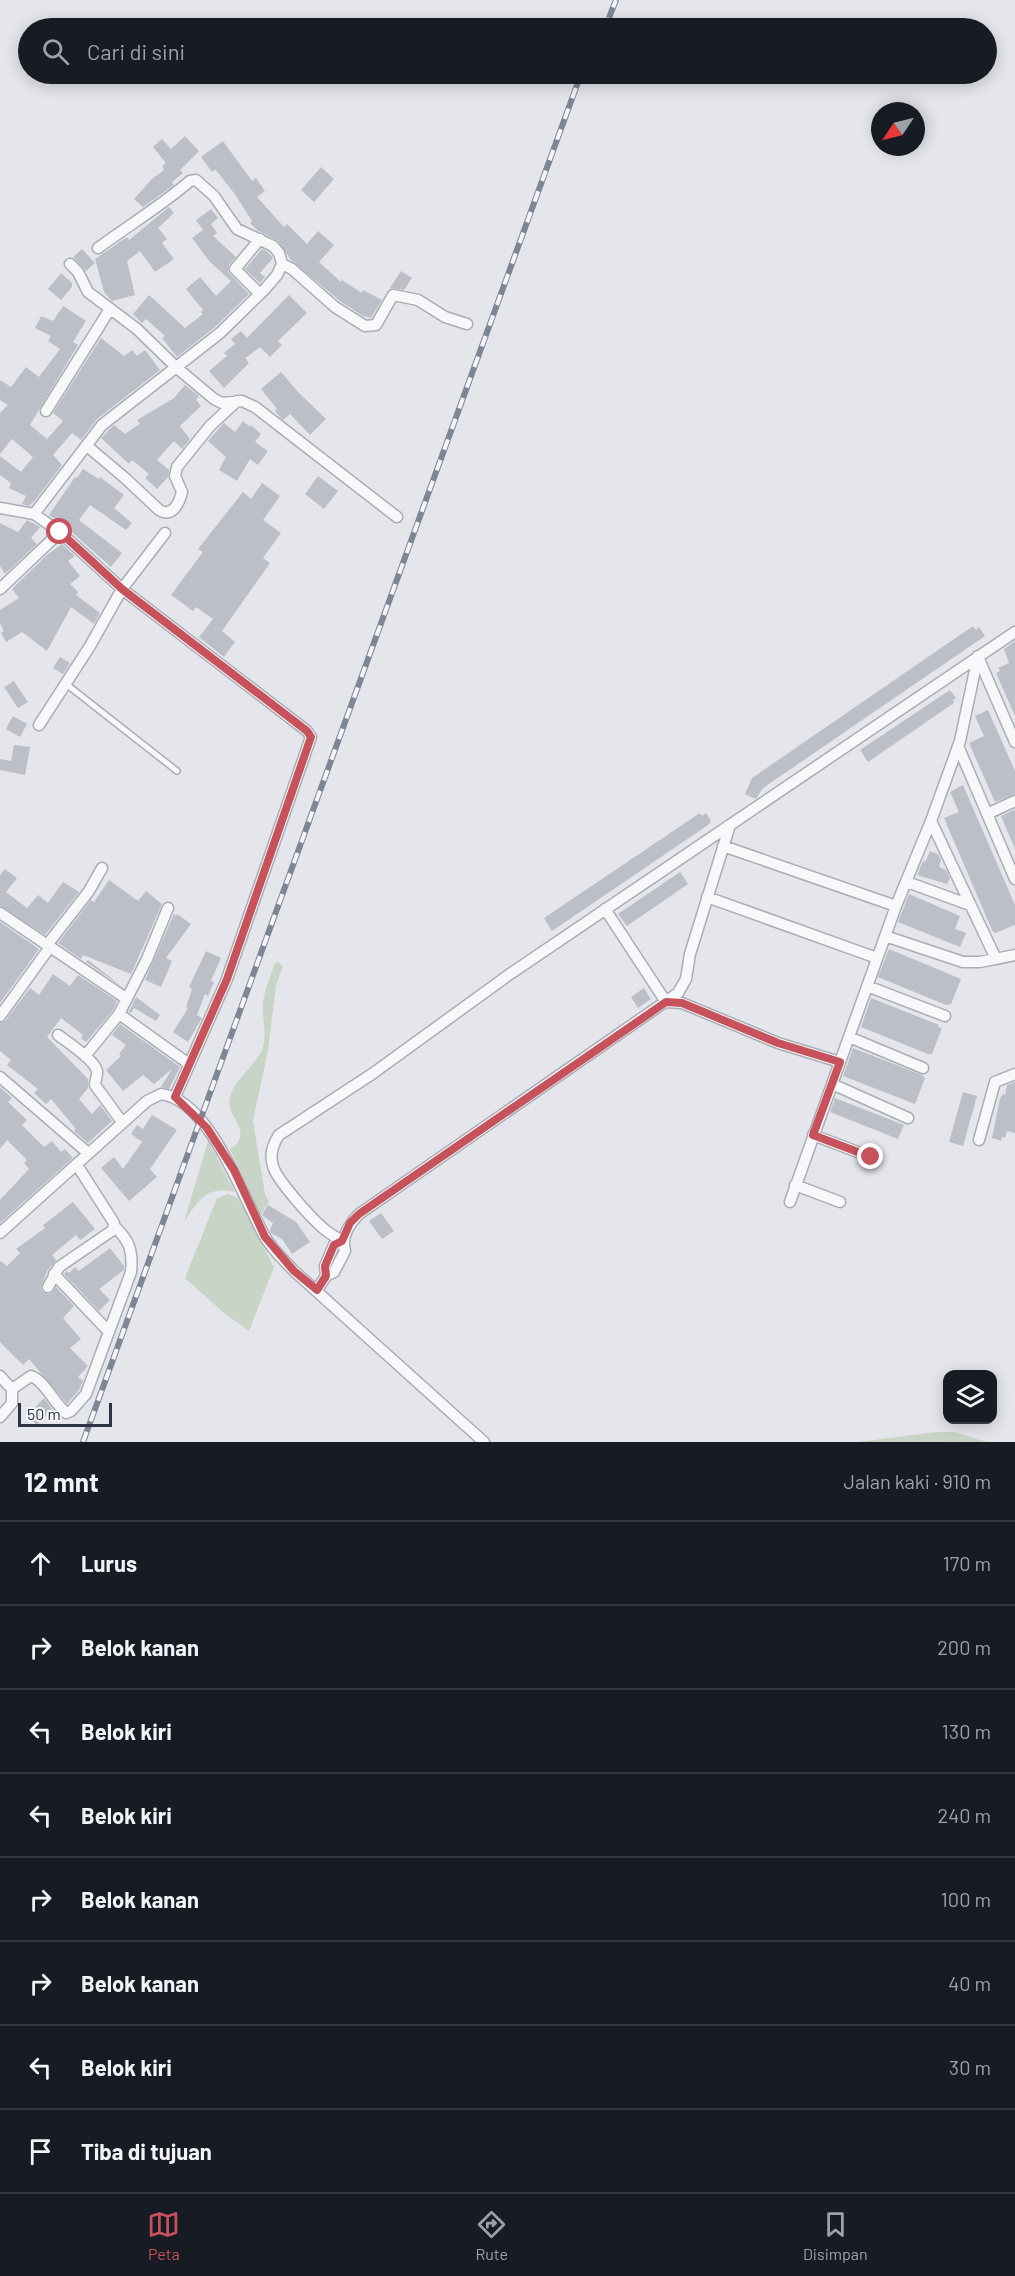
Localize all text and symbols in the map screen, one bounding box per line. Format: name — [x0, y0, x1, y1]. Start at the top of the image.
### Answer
search box — [18, 18, 997, 84]
icon: search — [39, 35, 72, 68]
text: Cari di sini — [87, 38, 185, 64]
north arrow — [871, 102, 925, 156]
route start — [46, 518, 72, 544]
route end — [857, 1143, 883, 1169]
map controls — [943, 1370, 997, 1424]
button: layers — [943, 1370, 997, 1424]
scale bar — [18, 1400, 112, 1428]
text: 50 m — [27, 1404, 61, 1423]
text: 12 mnt — [24, 1466, 99, 1497]
text: Jalan kaki · 910 m — [843, 1469, 991, 1493]
icon: ahead — [24, 1547, 57, 1580]
text: Lurus — [81, 1550, 137, 1576]
text: 170 m — [943, 1551, 991, 1575]
icon: right — [24, 1631, 57, 1664]
text: Belok kanan — [81, 1634, 199, 1660]
text: 200 m — [937, 1635, 991, 1659]
icon: left — [24, 1715, 57, 1748]
text: Belok kiri — [81, 1718, 172, 1744]
text: 130 m — [942, 1719, 991, 1743]
icon: left — [24, 1799, 57, 1832]
text: Belok kiri — [81, 1802, 172, 1828]
text: 240 m — [937, 1803, 991, 1827]
icon: right — [24, 1883, 57, 1916]
text: Belok kanan — [81, 1886, 199, 1912]
text: 100 m — [941, 1887, 991, 1911]
icon: right — [24, 1967, 57, 2000]
text: Belok kanan — [81, 1970, 199, 1996]
text: 40 m — [948, 1971, 991, 1995]
icon: left — [24, 2051, 57, 2084]
text: Belok kiri — [81, 2054, 172, 2080]
text: 30 m — [949, 2055, 991, 2079]
icon: arrive — [24, 2135, 57, 2168]
text: Tiba di tujuan — [81, 2138, 212, 2164]
tab: Peta — [147, 2208, 180, 2263]
tab: Rute — [475, 2208, 508, 2263]
tab: Disimpan — [803, 2208, 868, 2263]

